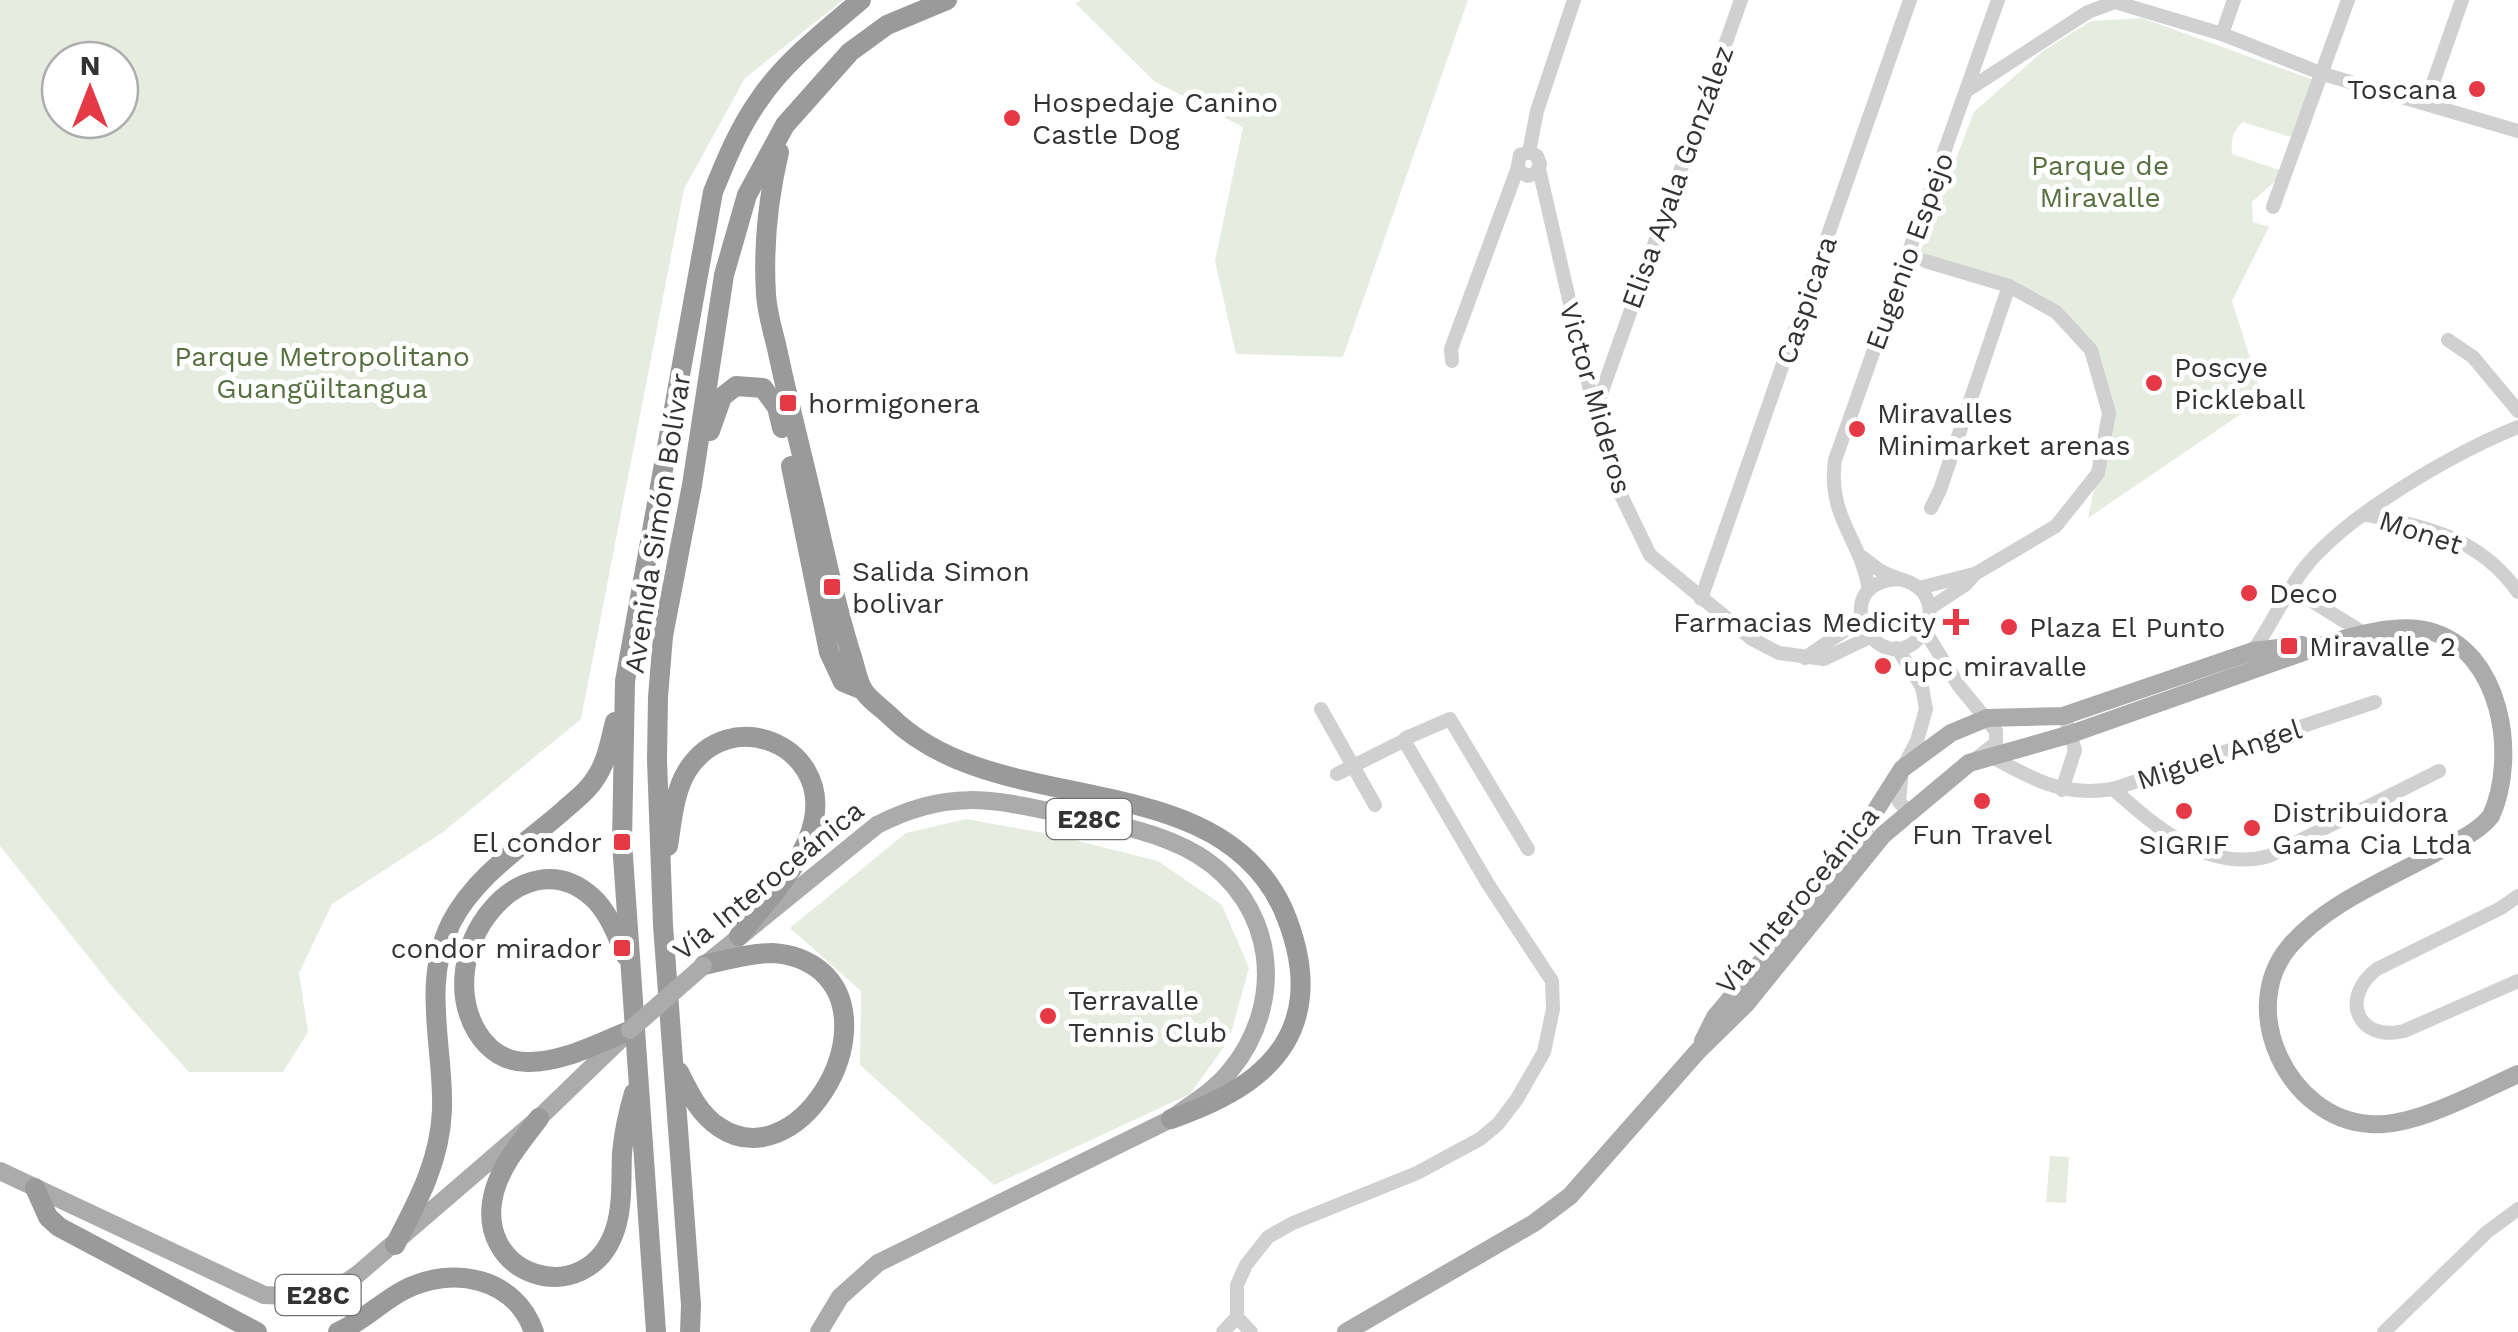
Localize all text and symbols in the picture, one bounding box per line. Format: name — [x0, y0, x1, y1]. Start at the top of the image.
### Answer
north arrow — [40, 40, 140, 140]
street label: Elisa Ayala González — [1615, 41, 1740, 313]
text: N — [80, 49, 100, 82]
place label: Toscana — [2347, 73, 2457, 106]
marker: Toscana — [2466, 78, 2488, 100]
place label: Hospedaje Canino Castle Dog — [1032, 86, 1278, 151]
marker: Hospedaje Canino Castle Dog — [1001, 107, 1023, 129]
street label: Eugenio Espejo — [1858, 148, 1960, 354]
park label: Parque de Miravalle — [2031, 149, 2169, 214]
street label: Caspicara — [1769, 232, 1844, 369]
street label: Victor Mideros — [1552, 299, 1639, 498]
park label: Parque Metropolitano Guangüiltangua — [174, 340, 470, 405]
place label: Poscye Pickleball — [2174, 351, 2306, 416]
street label: Avenida Simón Bolívar — [617, 371, 698, 676]
marker: Poscye Pickleball — [2143, 372, 2165, 394]
place label: hormigonera — [808, 387, 980, 420]
marker: hormigonera — [777, 392, 799, 414]
place label: Miravalles Minimarket arenas — [1877, 397, 2130, 462]
marker: Miravalles Minimarket arenas — [1846, 418, 1868, 440]
street label: Monet — [2375, 504, 2467, 561]
place label: Salida Simon bolivar — [852, 555, 1030, 620]
marker: Salida Simon bolivar — [821, 576, 843, 598]
place label: Deco — [2269, 577, 2338, 610]
marker: Deco — [2238, 582, 2260, 604]
place label: Farmacias Medicity — [1673, 606, 1937, 639]
marker: Farmacias Medicity — [1945, 611, 1967, 633]
place label: Plaza El Punto — [2029, 611, 2225, 644]
marker: Plaza El Punto — [1998, 616, 2020, 638]
place label: Miravalle 2 — [2309, 630, 2456, 663]
marker: Miravalle 2 — [2278, 635, 2300, 657]
place label: upc miravalle — [1903, 650, 2087, 683]
marker: upc miravalle — [1872, 655, 1894, 677]
street label: Miguel Angel — [2133, 712, 2306, 797]
marker: Fun Travel — [1971, 790, 1993, 812]
street label: Vía Interoceánica — [667, 793, 870, 967]
place label: Distribuidora Gama Cia Ltda — [2272, 796, 2472, 861]
road number: E28C — [1046, 799, 1132, 839]
street label: Vía Interoceánica — [1709, 799, 1886, 1001]
marker: SIGRIF — [2173, 800, 2195, 822]
marker: Distribuidora Gama Cia Ltda — [2241, 817, 2263, 839]
place label: Fun Travel — [1912, 818, 2052, 851]
place label: El condor — [471, 826, 602, 859]
place label: SIGRIF — [2139, 828, 2229, 861]
marker: El condor — [611, 831, 633, 853]
place label: condor mirador — [391, 932, 602, 965]
marker: condor mirador — [611, 937, 633, 959]
place label: Terravalle Tennis Club — [1068, 984, 1227, 1049]
marker: Terravalle Tennis Club — [1037, 1005, 1059, 1027]
road number: E28C — [276, 1275, 360, 1315]

